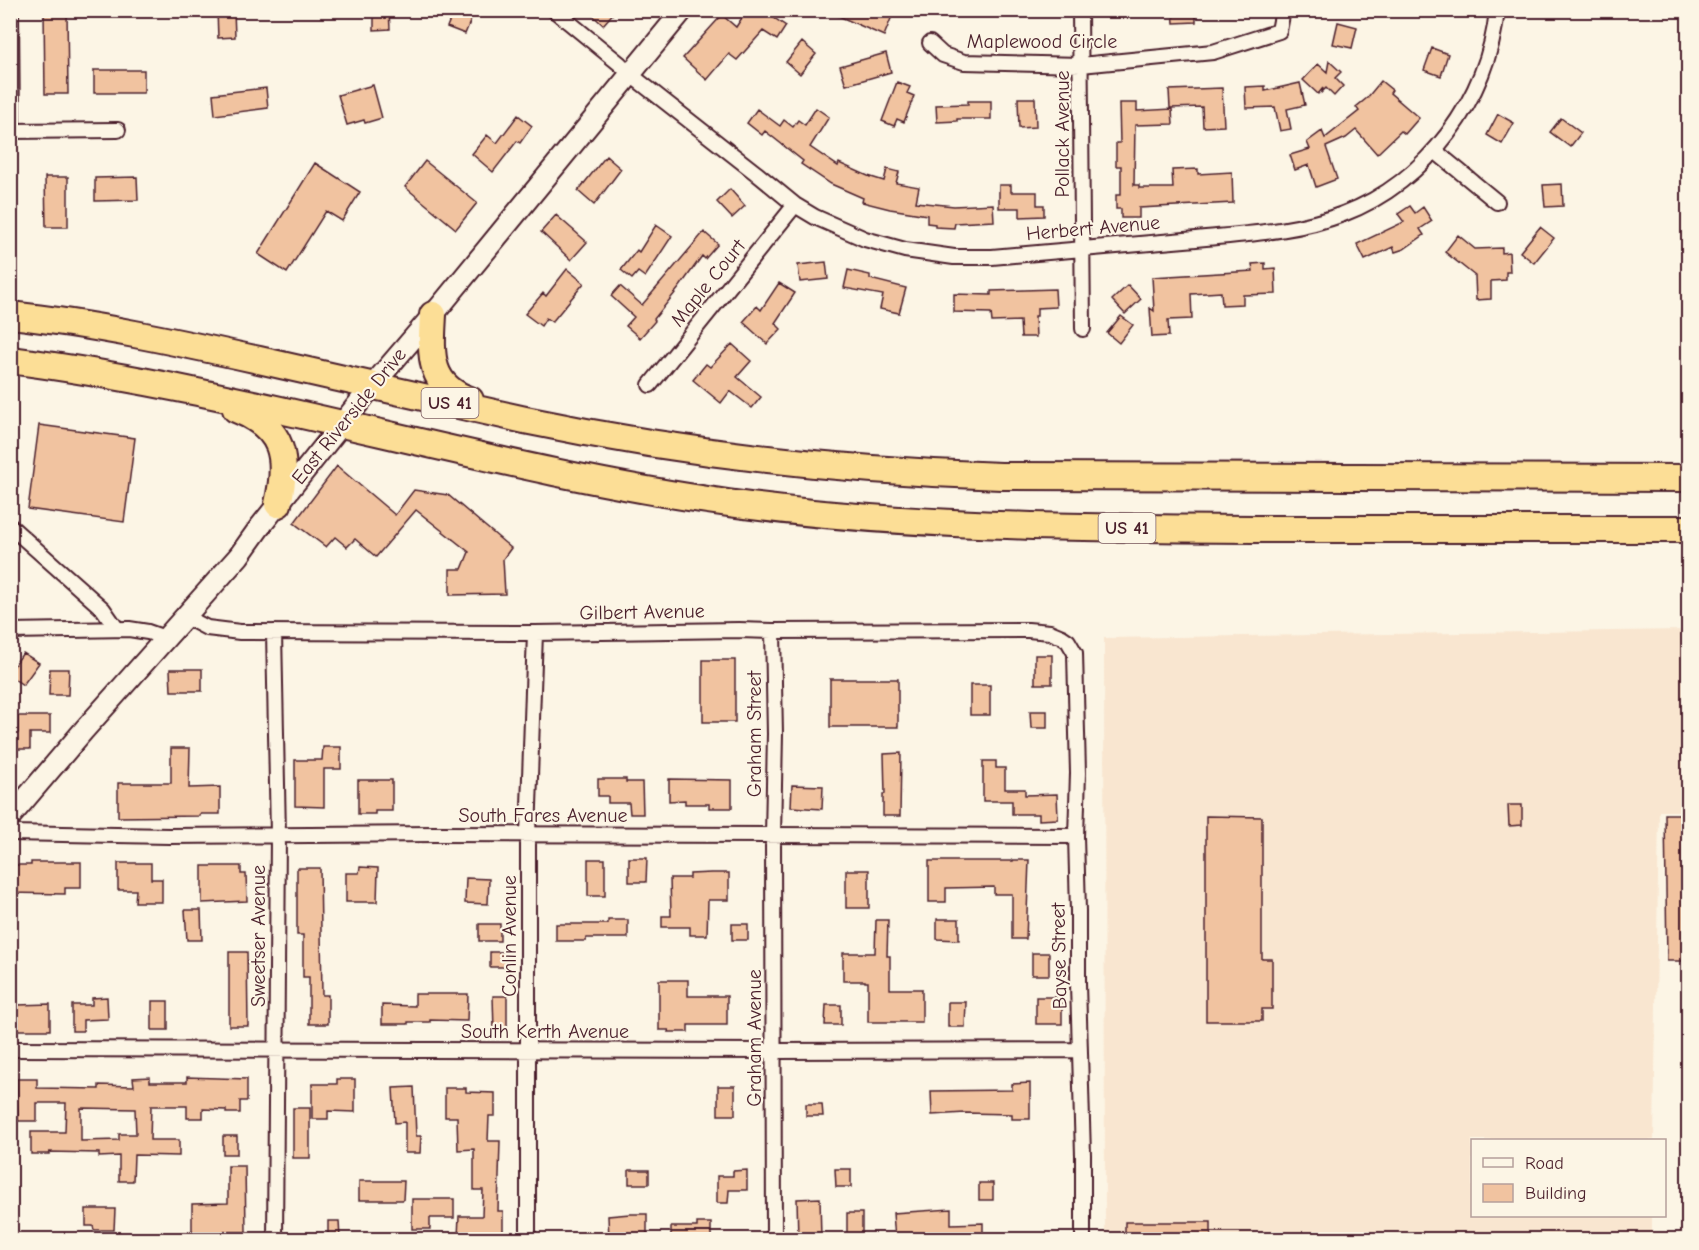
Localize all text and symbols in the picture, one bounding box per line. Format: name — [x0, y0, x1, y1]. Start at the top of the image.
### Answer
street label: Maplewood Circle — [967, 30, 1117, 53]
street label: Pollack Avenue — [1051, 71, 1074, 197]
street label: Herbert Avenue — [1025, 211, 1161, 245]
street label: Maple Court — [666, 234, 751, 331]
street label: East Riverside Drive — [287, 343, 411, 489]
road number: US 41 — [422, 388, 478, 418]
road number: US 41 — [1098, 513, 1156, 543]
street label: Gilbert Avenue — [579, 599, 705, 625]
street label: Graham Street — [743, 669, 766, 797]
street label: South Fares Avenue — [458, 804, 628, 827]
street label: Sweetser Avenue — [247, 865, 270, 1007]
street label: Conlin Avenue — [498, 875, 521, 997]
street label: Bayse Street — [1047, 901, 1071, 1010]
street label: Graham Avenue — [743, 969, 766, 1107]
street label: South Kerth Avenue — [461, 1020, 629, 1043]
legend — [1471, 1139, 1666, 1217]
text: Road — [1525, 1153, 1564, 1174]
text: Building — [1525, 1183, 1587, 1204]

